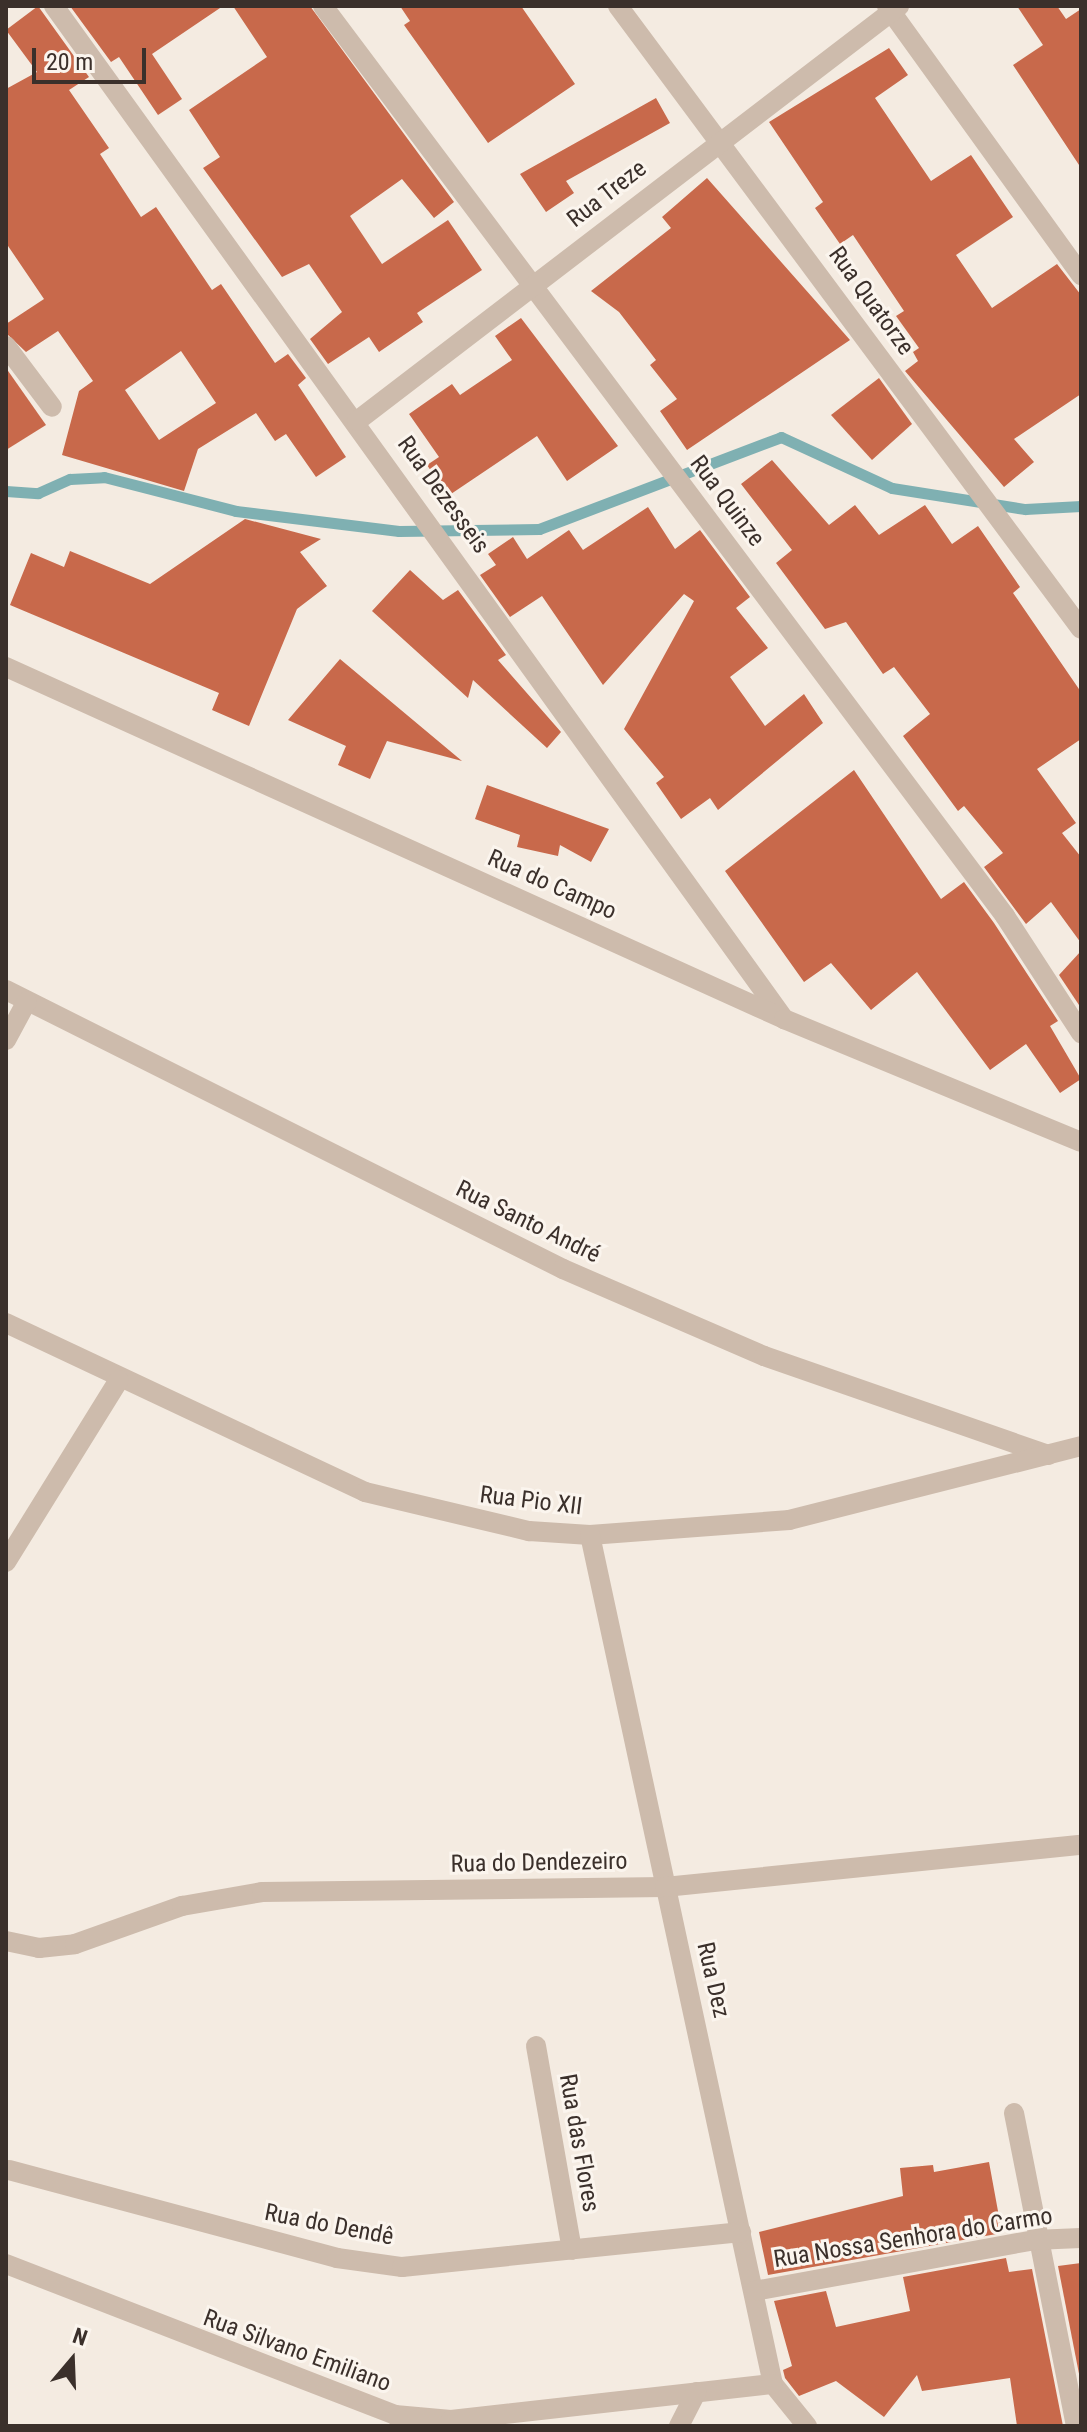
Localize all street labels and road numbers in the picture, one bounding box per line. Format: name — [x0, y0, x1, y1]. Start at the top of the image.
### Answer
street label: Rua Treze — [562, 154, 652, 234]
street label: Rua Quatorze — [822, 241, 920, 361]
street label: Rua Dezesseis — [391, 431, 495, 559]
street label: Rua Quinze — [684, 450, 770, 552]
street label: Rua do Campo — [483, 844, 621, 926]
street label: Rua Santo André — [451, 1175, 605, 1269]
street label: Rua Pio XII — [478, 1480, 584, 1522]
street label: Rua do Dendezeiro — [450, 1847, 628, 1879]
street label: Rua Dez — [690, 1939, 736, 2021]
street label: Rua das Flores — [553, 2072, 605, 2214]
street label: Rua do Dendê — [262, 2198, 396, 2252]
street label: Rua Nossa Senhora do Carmo — [772, 2202, 1054, 2274]
street label: Rua Silvano Emiliano — [199, 2304, 395, 2398]

